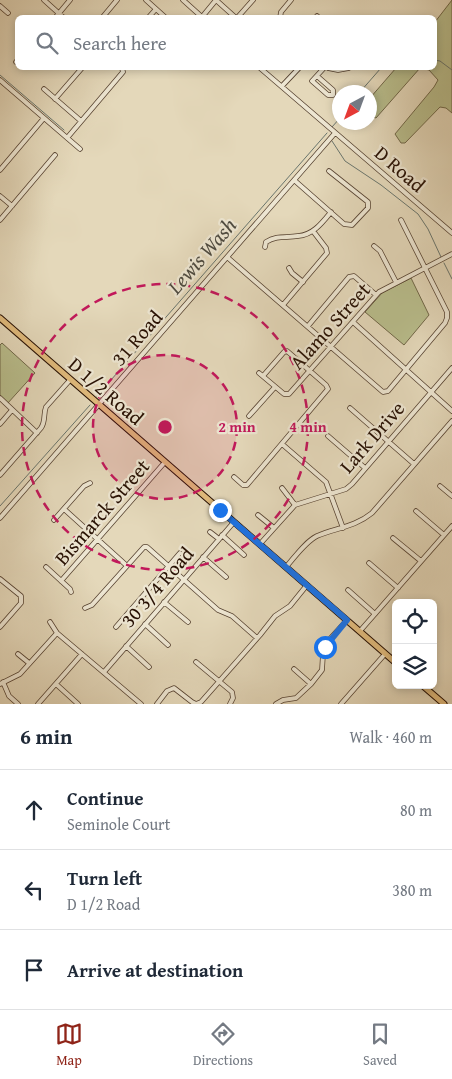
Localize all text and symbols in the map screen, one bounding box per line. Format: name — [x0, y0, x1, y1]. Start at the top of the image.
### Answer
search box — [15, 15, 437, 70]
icon: search — [33, 29, 61, 57]
text: Search here — [73, 29, 167, 57]
north arrow — [332, 85, 377, 130]
street label: D Road — [369, 139, 432, 199]
water label: Lewis Wash — [159, 210, 244, 301]
street label: Alamo Street — [282, 276, 377, 376]
street label: 31 Road — [104, 303, 169, 372]
street label: D 1/2 Road — [62, 350, 151, 432]
street label: Lark Drive — [332, 394, 411, 479]
text: 2 min — [218, 416, 256, 437]
text: 4 min — [289, 416, 327, 437]
centre of rings — [156, 418, 174, 436]
street label: Bismarck Street — [47, 452, 156, 571]
route end — [209, 499, 232, 522]
street label: 30 3/4 Road — [113, 540, 200, 633]
map controls — [392, 599, 437, 689]
button: locate — [392, 599, 437, 644]
route start — [314, 636, 337, 659]
button: layers — [392, 644, 437, 689]
text: 6 min — [20, 721, 72, 752]
text: Walk · 460 m — [349, 725, 432, 749]
text: Continue — [67, 784, 144, 812]
icon: ahead — [20, 796, 48, 824]
text: 80 m — [400, 798, 432, 822]
text: Seminole Court — [67, 812, 170, 836]
text: Turn left — [67, 864, 142, 892]
icon: left — [20, 876, 48, 904]
text: 380 m — [392, 878, 432, 902]
text: D 1/2 Road — [67, 892, 140, 916]
icon: arrive — [20, 956, 48, 984]
text: Arrive at destination — [67, 956, 243, 984]
tab: Map — [55, 1020, 83, 1070]
tab: Directions — [193, 1020, 253, 1070]
tab: Saved — [363, 1020, 397, 1070]

